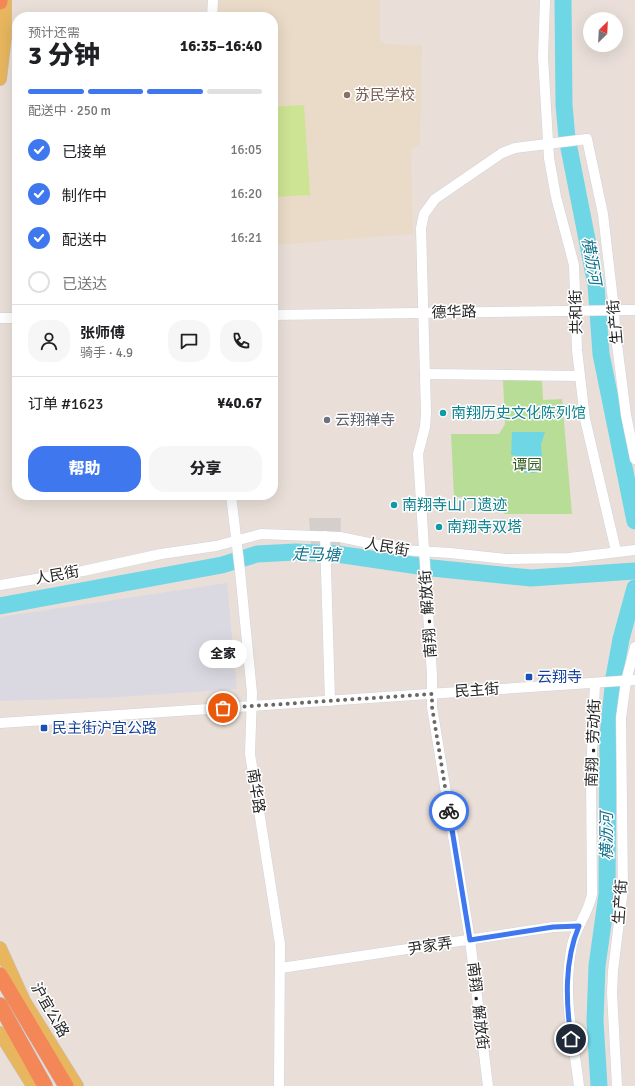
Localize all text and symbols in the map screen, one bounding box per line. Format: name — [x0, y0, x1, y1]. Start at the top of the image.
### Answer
north arrow — [583, 12, 623, 52]
map controls — [583, 12, 623, 52]
text: 预计还需 — [28, 25, 80, 41]
text: 16:35–16:40 — [180, 37, 262, 55]
text: 3 分钟 — [28, 40, 100, 72]
place label: 苏民学校 — [355, 86, 415, 104]
marker: 苏民学校 — [342, 90, 352, 100]
text: 配送中 · 250 m — [28, 103, 111, 119]
icon: check — [28, 139, 50, 161]
text: 16:05 — [230, 142, 262, 158]
text: 已接单 — [62, 143, 107, 161]
icon: check — [28, 183, 50, 205]
text: 16:20 — [230, 186, 262, 202]
text: 制作中 — [62, 187, 107, 205]
icon: check — [28, 227, 50, 249]
text: 16:21 — [230, 230, 262, 246]
text: 配送中 — [62, 231, 107, 249]
water label: 横沥河 — [577, 236, 606, 289]
text: 已送达 — [62, 275, 107, 293]
street label: 共和街 — [567, 289, 585, 335]
street label: 生产街 — [604, 299, 626, 345]
street label: 德华路 — [431, 303, 477, 321]
button: person — [28, 320, 70, 362]
button: chat — [168, 320, 210, 362]
button: phone — [220, 320, 262, 362]
text: 张师傅 — [80, 324, 125, 342]
text: 骑手 · 4.9 — [80, 345, 133, 361]
text: ¥40.67 — [217, 394, 262, 412]
text: 订单 #1623 — [28, 395, 103, 413]
place label: 南翔历史文化陈列馆 — [451, 404, 586, 422]
marker: 南翔历史文化陈列馆 — [438, 408, 448, 418]
place label: 云翔禅寺 — [335, 411, 395, 429]
marker: 云翔禅寺 — [322, 415, 332, 425]
button: 帮助 — [28, 446, 141, 492]
button: 分享 — [149, 446, 262, 492]
park label: 谭园 — [512, 456, 542, 474]
place label: 南翔寺山门遗迹 — [402, 496, 507, 514]
marker: 南翔寺山门遗迹 — [389, 500, 399, 510]
place label: 南翔寺双塔 — [447, 518, 522, 536]
marker: 南翔寺双塔 — [434, 522, 444, 532]
street label: 人民街 — [363, 534, 411, 560]
water label: 走马塘 — [292, 545, 343, 565]
street label: 人民街 — [33, 562, 81, 588]
street label: 南翔 • 解放街 — [416, 569, 440, 659]
callout: 全家 — [199, 640, 247, 668]
text: 全家 — [210, 646, 236, 662]
place label: 云翔寺 — [537, 668, 582, 686]
marker: 云翔寺 — [524, 672, 534, 682]
street label: 民主街 — [454, 679, 500, 701]
pin — [206, 691, 240, 725]
icon: bag — [212, 697, 234, 719]
street label: 南翔 • 劳动街 — [582, 699, 604, 787]
place label: 民主街沪宜公路 — [52, 719, 157, 737]
marker: 民主街沪宜公路 — [39, 723, 49, 733]
street label: 南华路 — [244, 767, 268, 815]
courier — [429, 791, 469, 831]
icon: bike — [438, 800, 460, 822]
water label: 横沥河 — [597, 809, 617, 860]
street label: 生产街 — [609, 879, 631, 925]
street label: 尹家弄 — [406, 934, 454, 958]
street label: 南翔 • 解放街 — [464, 961, 492, 1051]
street label: 沪宜公路 — [27, 980, 73, 1040]
pin — [554, 1022, 588, 1056]
icon: home — [560, 1028, 582, 1050]

